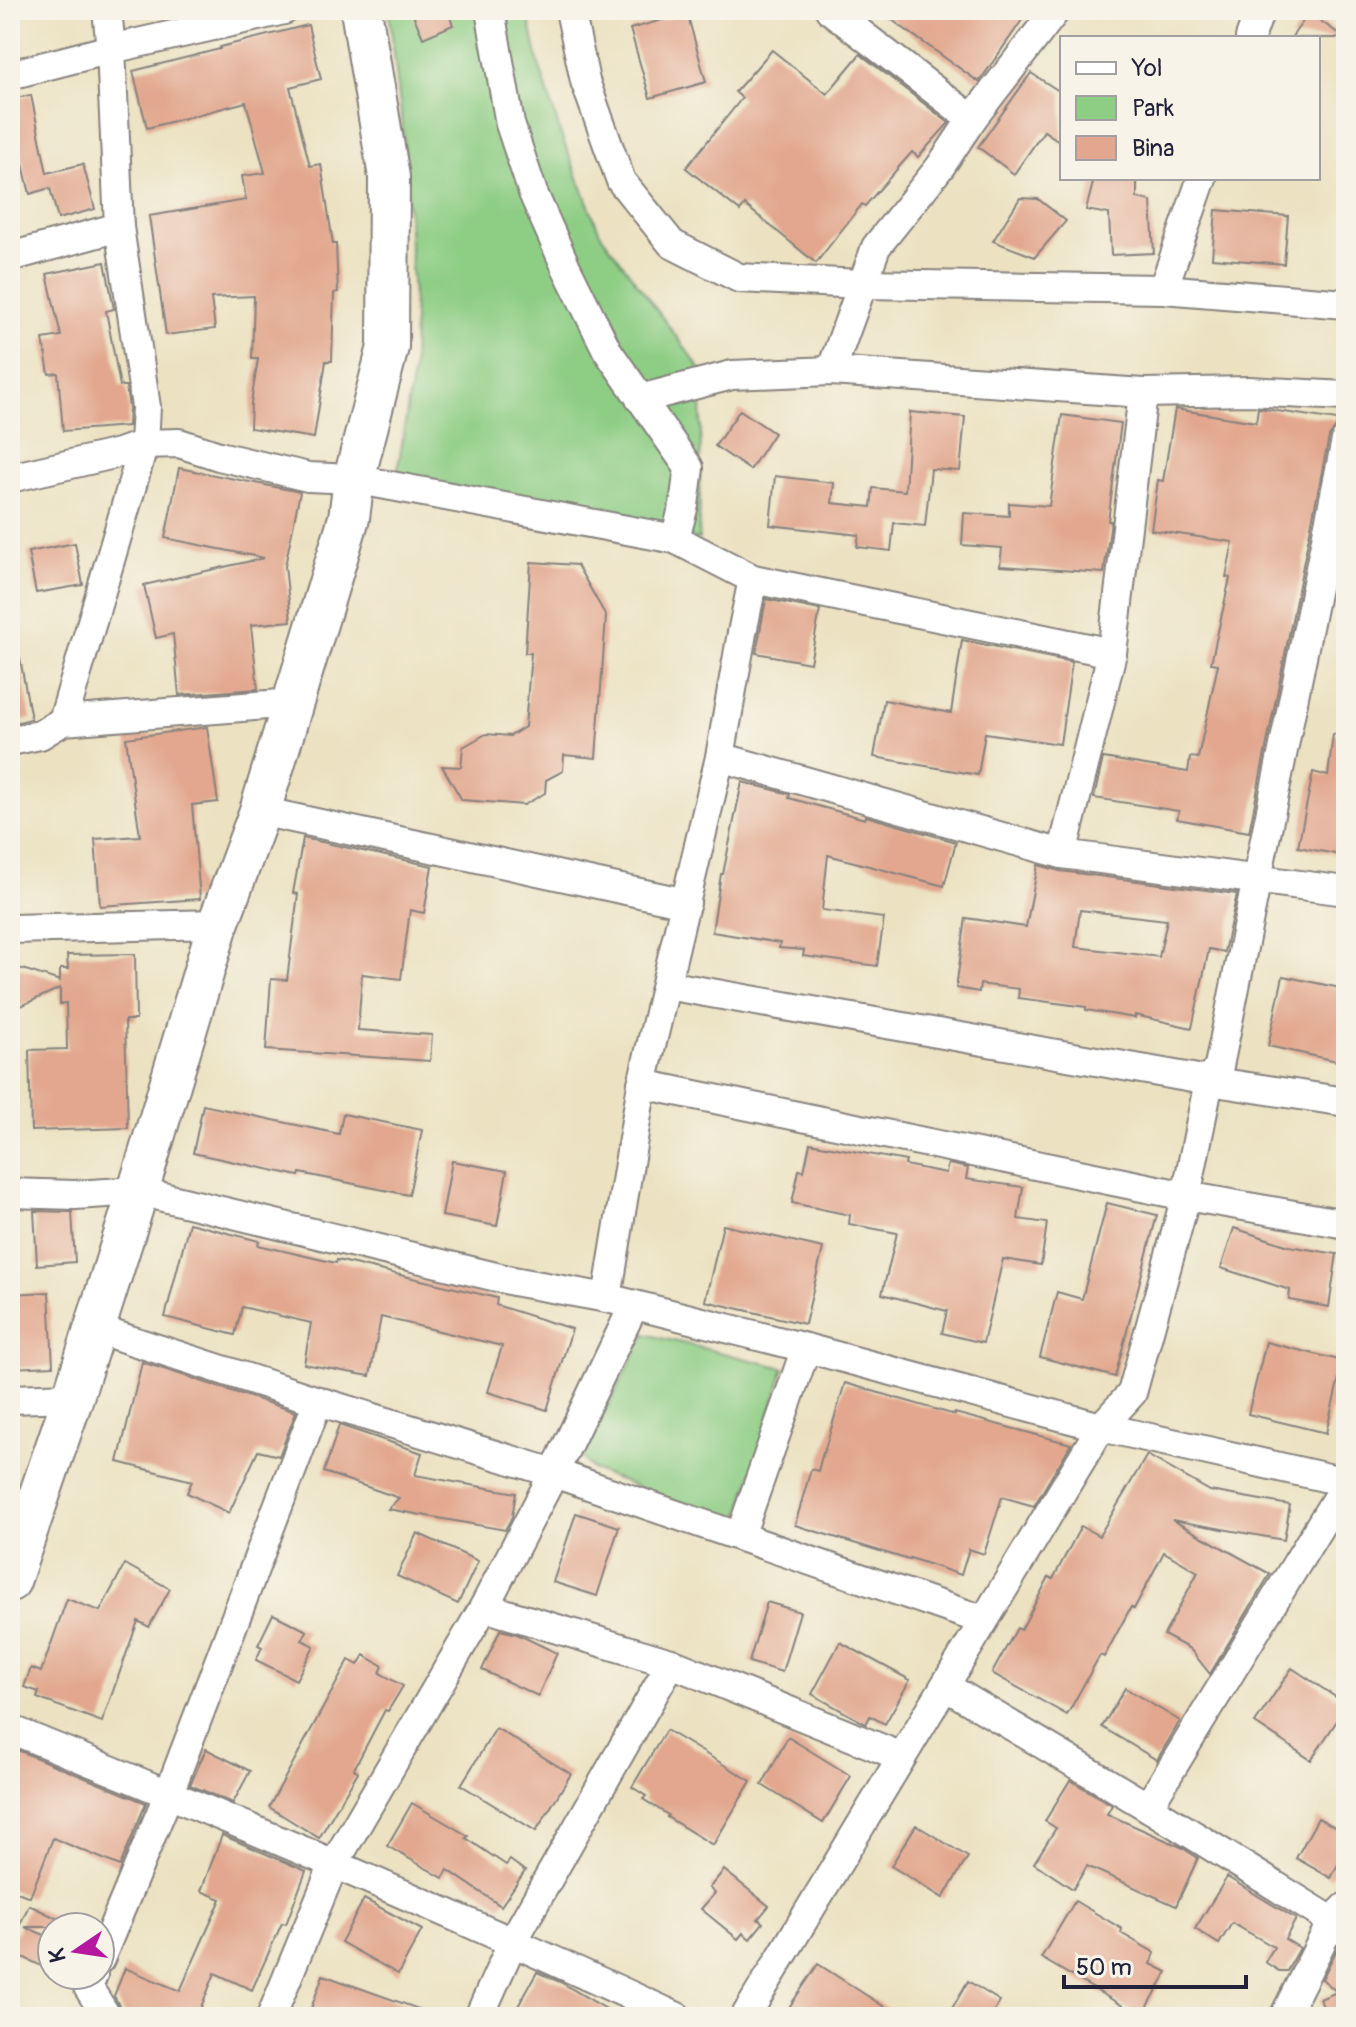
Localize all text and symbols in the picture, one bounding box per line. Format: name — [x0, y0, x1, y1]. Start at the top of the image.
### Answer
legend — [1060, 36, 1320, 180]
text: Yol — [1131, 54, 1162, 83]
text: Park — [1132, 94, 1174, 123]
text: Bina — [1132, 134, 1174, 163]
north arrow — [36, 1911, 116, 1991]
scale bar — [1064, 1939, 1246, 1989]
text: K — [42, 1945, 73, 1965]
text: 50 m — [1076, 1953, 1132, 1982]

